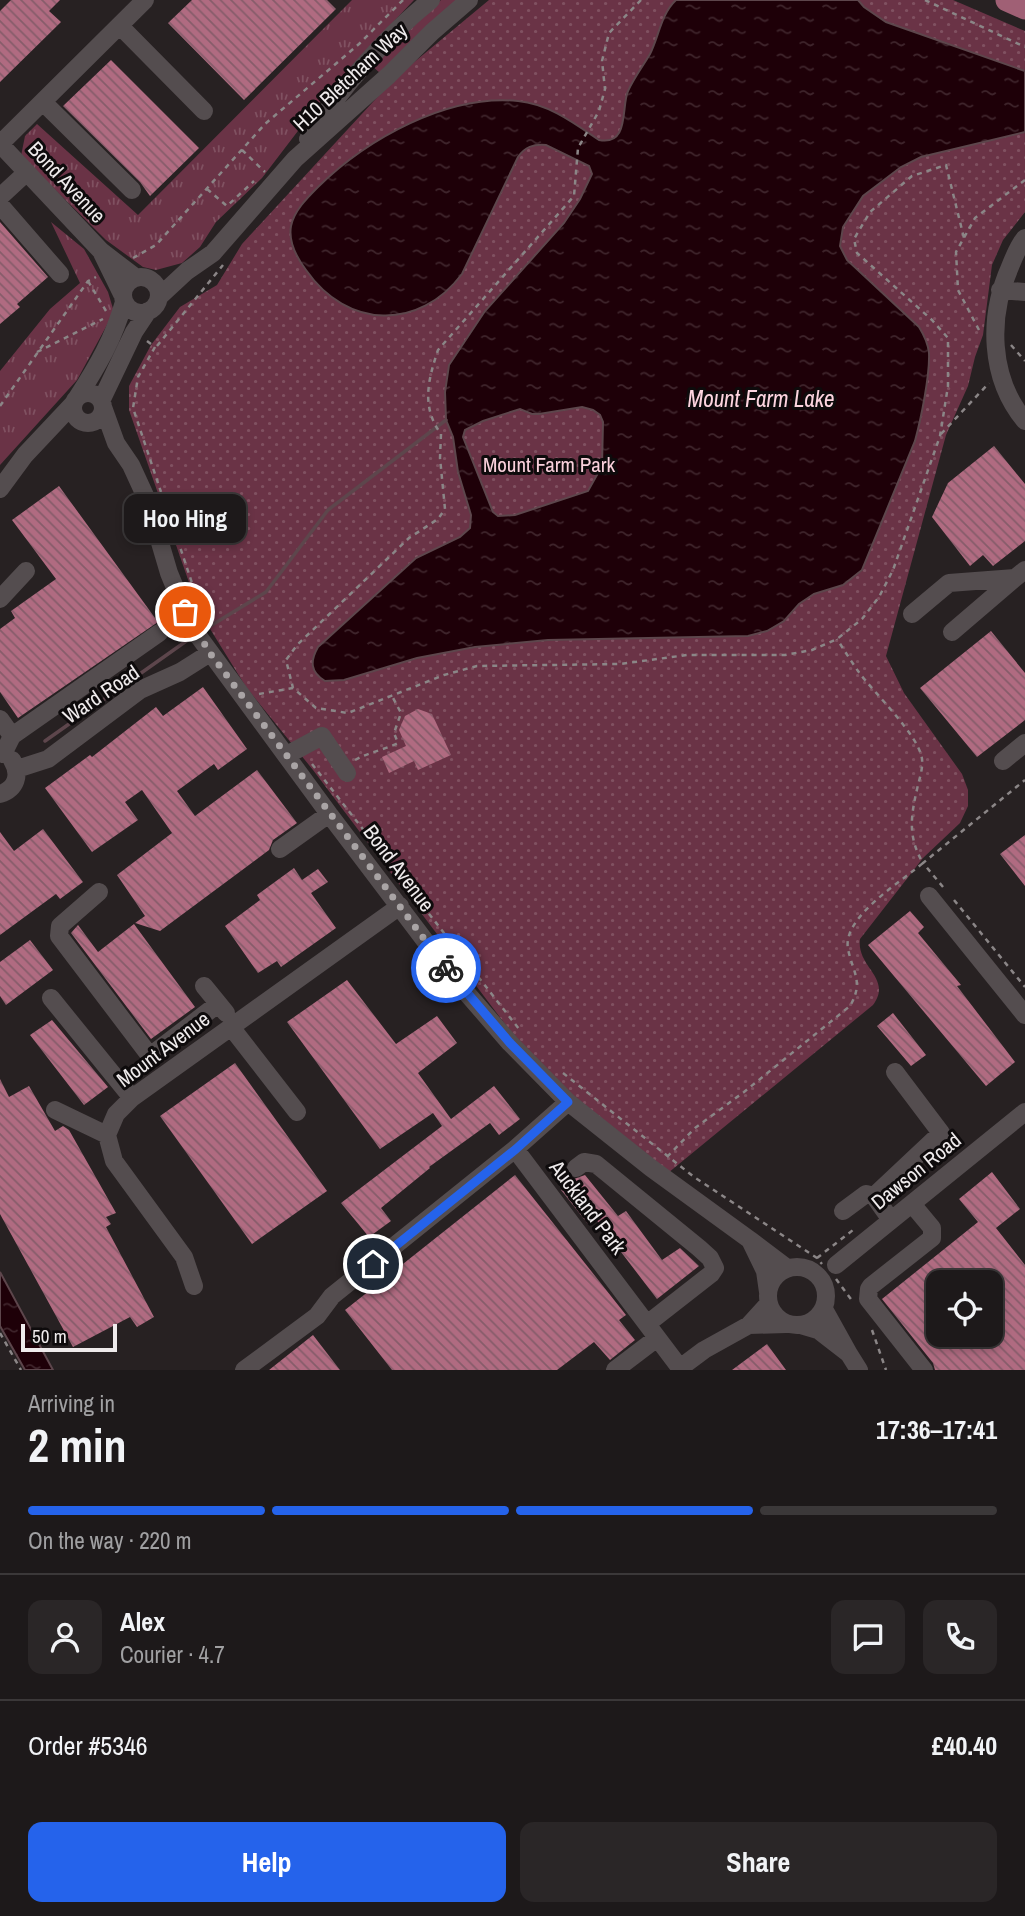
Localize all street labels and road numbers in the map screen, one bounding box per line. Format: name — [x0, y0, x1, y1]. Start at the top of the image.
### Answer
street label: H10 Bletcham Way — [286, 16, 414, 138]
street label: Bond Avenue — [22, 135, 112, 229]
street label: Ward Road — [57, 658, 145, 730]
street label: Bond Avenue — [357, 818, 441, 918]
street label: Mount Avenue — [110, 1004, 216, 1094]
street label: Dawson Road — [865, 1126, 967, 1216]
street label: Auckland Park — [542, 1153, 633, 1260]

